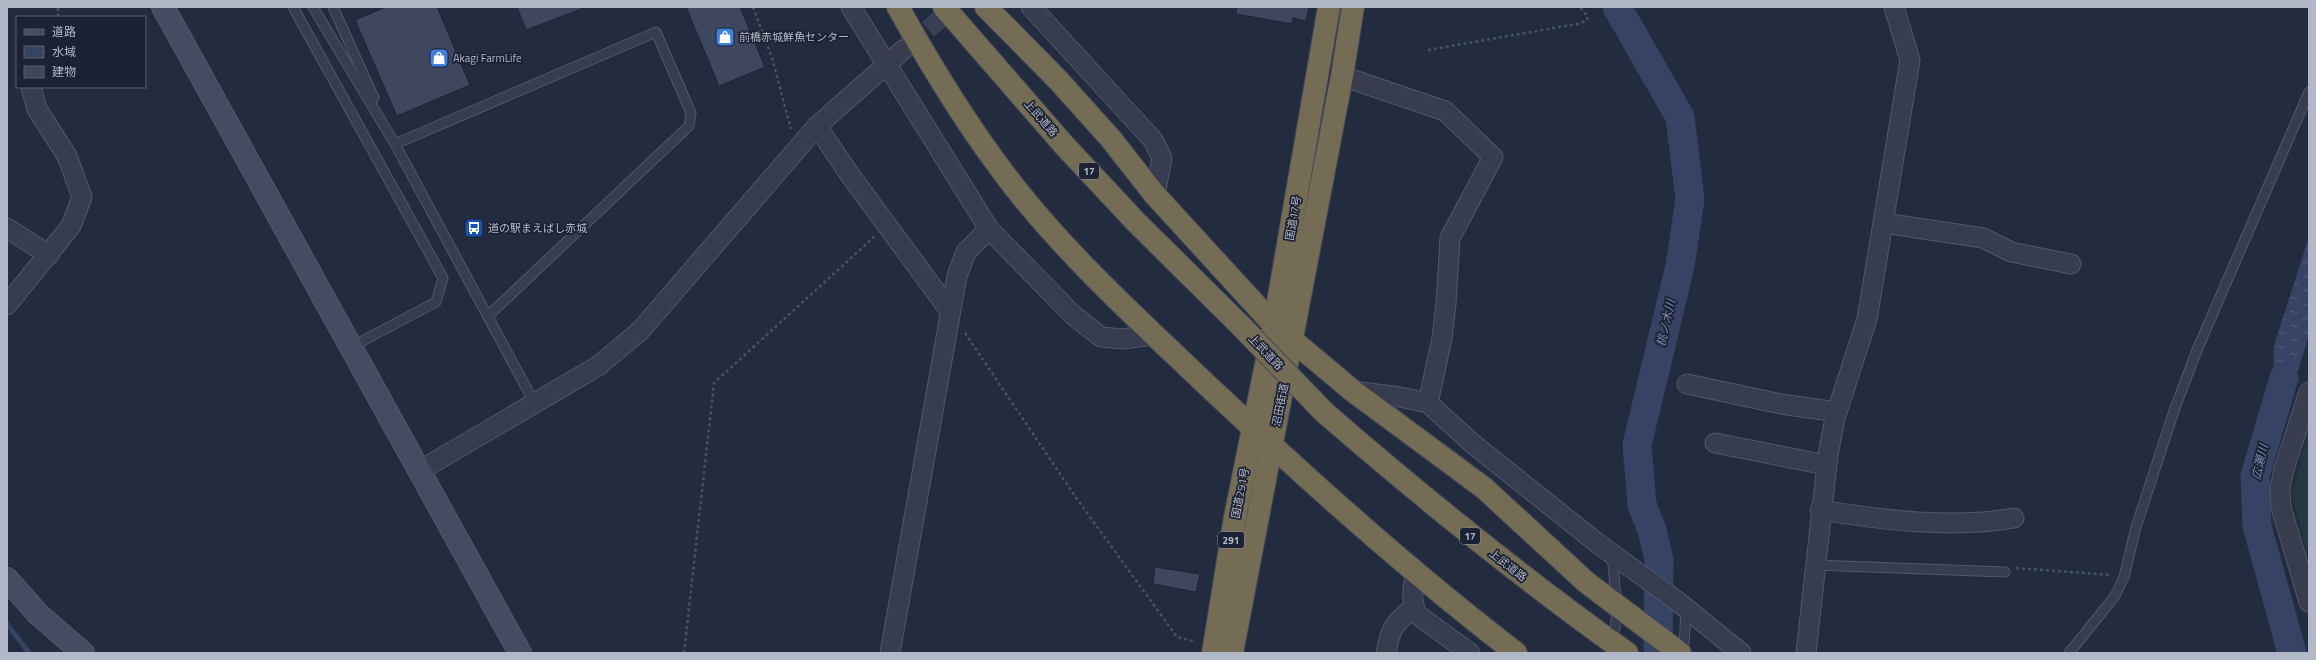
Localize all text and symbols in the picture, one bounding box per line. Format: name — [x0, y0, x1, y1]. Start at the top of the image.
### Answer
legend — [16, 16, 146, 88]
text: 道路 — [52, 22, 76, 41]
shop icon: 前橋赤城鮮魚センター — [714, 26, 736, 48]
place label: 前橋赤城鮮魚センター — [739, 29, 849, 45]
text: 水域 — [52, 42, 76, 61]
shop icon: Akagi FarmLife — [428, 47, 450, 69]
place label: Akagi FarmLife — [453, 50, 522, 66]
text: 建物 — [52, 62, 76, 81]
street label: 上武道路 — [1021, 96, 1061, 140]
road number: 17 — [1079, 163, 1099, 179]
street label: 国道17号 — [1281, 194, 1305, 242]
bus stop icon: 道の駅まえばし赤城 — [463, 217, 485, 239]
place label: 道の駅まえばし赤城 — [488, 220, 587, 236]
water label: 桃ノ木川 — [1651, 295, 1681, 348]
street label: 上武道路 — [1245, 331, 1287, 373]
street label: 沼田街道 — [1268, 382, 1292, 428]
water label: 広瀬川 — [2246, 440, 2273, 482]
street label: 国道291号 — [1227, 466, 1253, 520]
road number: 17 — [1460, 528, 1480, 544]
road number: 291 — [1218, 532, 1244, 548]
street label: 上武道路 — [1486, 545, 1530, 585]

